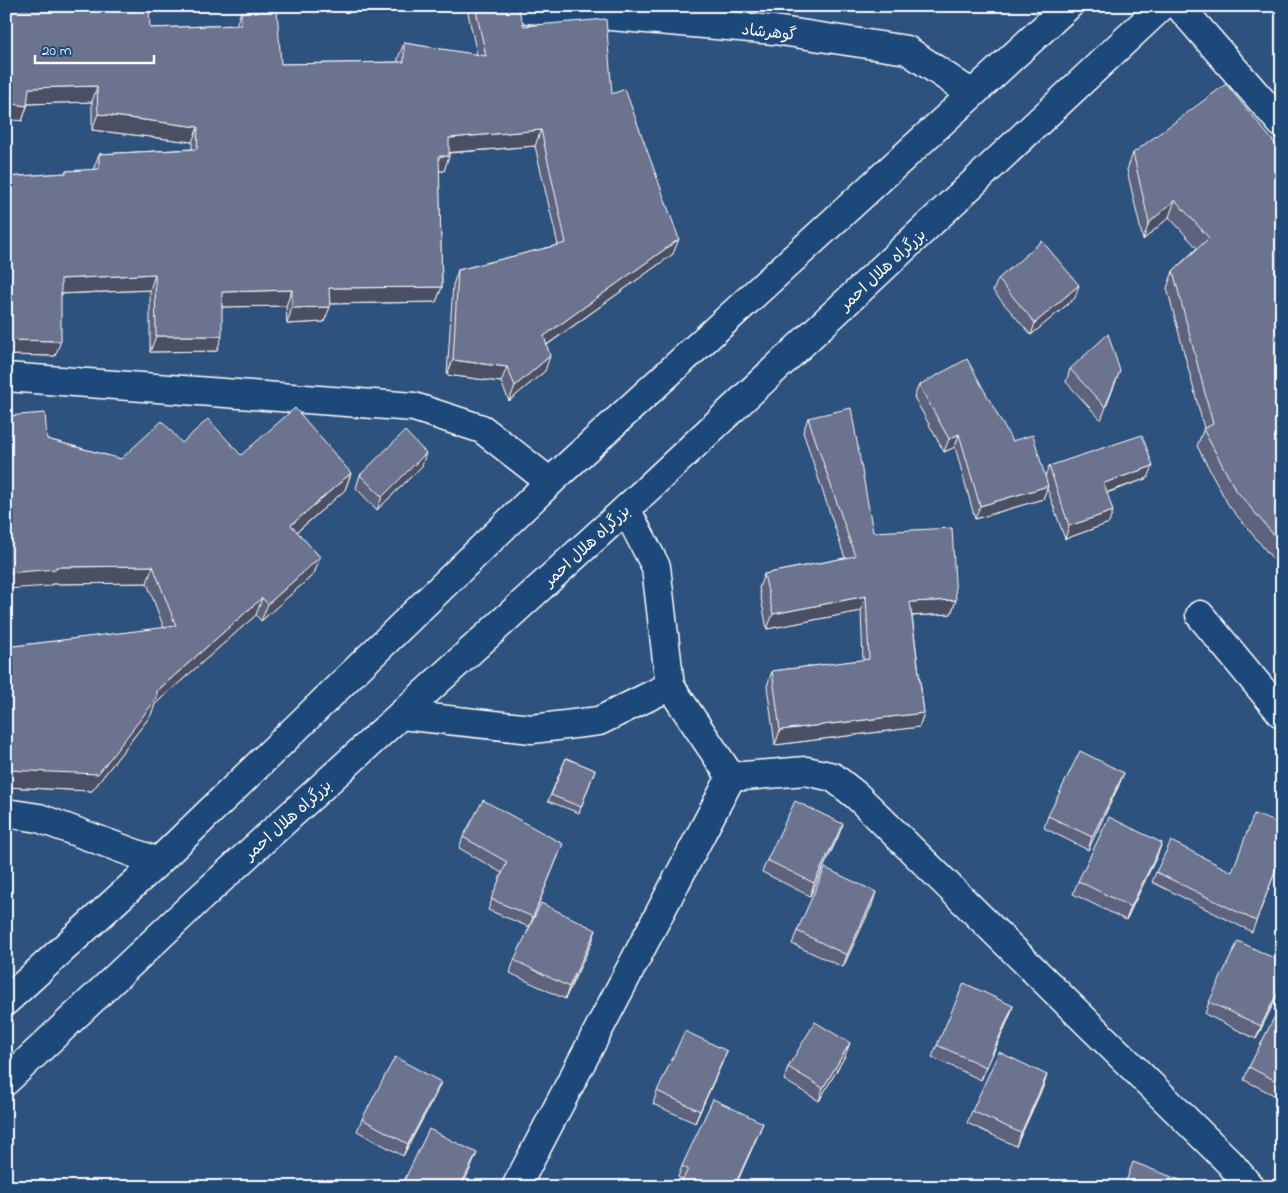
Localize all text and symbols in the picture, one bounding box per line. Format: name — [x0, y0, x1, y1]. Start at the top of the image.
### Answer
street label: گوهرشاد — [740, 18, 798, 48]
scale bar — [35, 32, 154, 64]
text: 20 m — [42, 40, 72, 62]
street label: بزرگراه هلال احمر — [833, 224, 932, 319]
street label: بزرگراه هلال احمر — [537, 500, 636, 595]
street label: بزرگراه هلال احمر — [238, 774, 338, 868]

